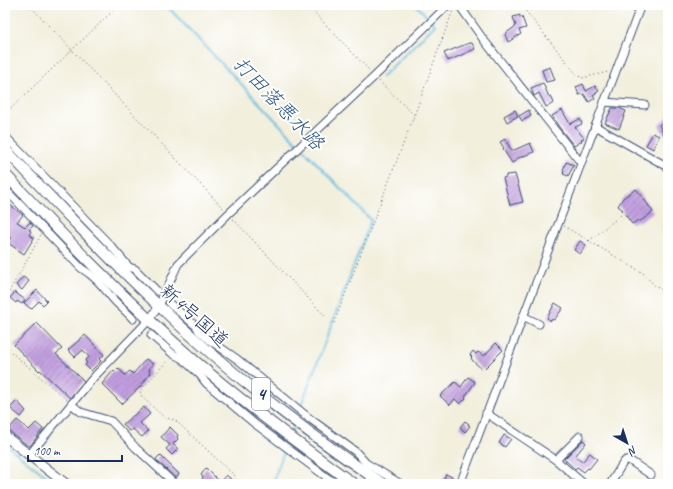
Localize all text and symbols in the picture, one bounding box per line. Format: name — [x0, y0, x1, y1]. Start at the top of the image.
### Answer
water label: 打田落悪水路 — [228, 52, 330, 156]
street label: 新4号国道 — [155, 279, 234, 353]
road number: 4 — [252, 378, 270, 410]
north arrow — [607, 423, 647, 463]
scale bar — [28, 437, 122, 463]
text: 100 m — [34, 443, 61, 459]
text: N — [625, 443, 640, 460]

